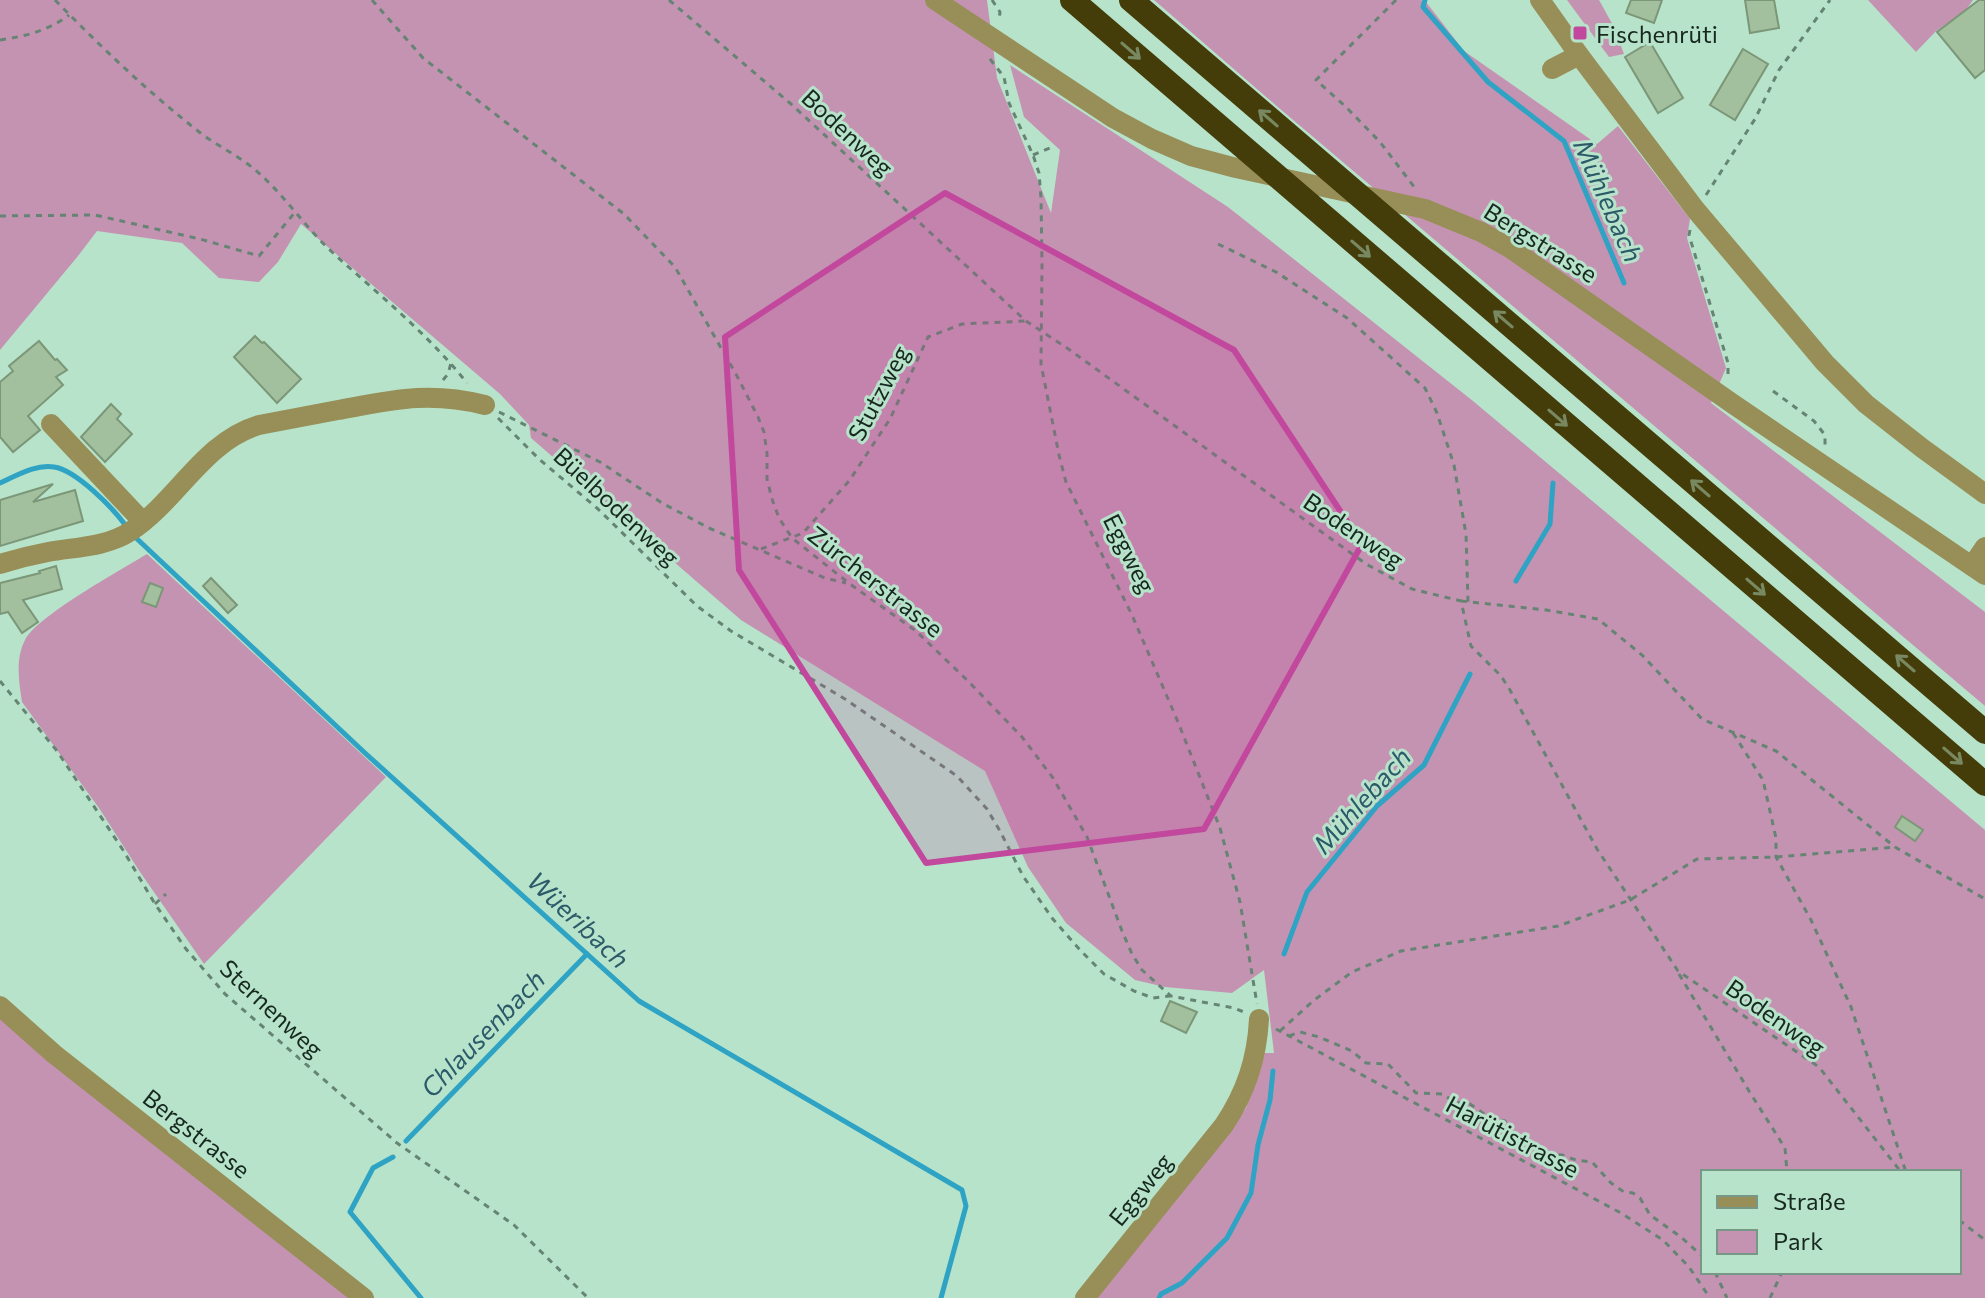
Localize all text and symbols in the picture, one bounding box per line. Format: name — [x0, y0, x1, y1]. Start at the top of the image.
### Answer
place label: Fischenrüti — [1596, 19, 1718, 48]
marker: Fischenrüti — [1571, 24, 1589, 42]
one-way arrow — [1120, 42, 1140, 60]
street label: Bodenweg — [796, 82, 900, 182]
one-way arrow — [1258, 109, 1279, 127]
water label: Mühlebach — [1568, 134, 1650, 266]
street label: Bergstrasse — [1479, 196, 1603, 288]
one-way arrow — [1350, 240, 1370, 258]
one-way arrow — [1493, 310, 1514, 328]
street label: Stutzweg — [841, 341, 915, 445]
one-way arrow — [1548, 409, 1568, 427]
street label: Büelbodenweg — [548, 441, 686, 571]
one-way arrow — [1691, 479, 1711, 497]
street label: Bodenweg — [1299, 486, 1409, 574]
street label: Eggweg — [1098, 509, 1162, 597]
street label: Zürcherstrasse — [803, 519, 949, 643]
one-way arrow — [1745, 578, 1765, 596]
one-way arrow — [1895, 654, 1915, 672]
water label: Mühlebach — [1306, 741, 1416, 859]
one-way arrow — [1942, 747, 1963, 765]
water label: Wüeribach — [522, 864, 636, 974]
street label: Sternenweg — [215, 953, 329, 1063]
water label: Chlausenbach — [414, 963, 550, 1103]
street label: Bodenweg — [1721, 972, 1831, 1062]
street label: Bergstrasse — [138, 1082, 256, 1184]
street label: Harütistrasse — [1441, 1089, 1585, 1183]
street label: Eggweg — [1102, 1147, 1178, 1231]
legend — [1701, 1170, 1961, 1274]
text: Straße — [1773, 1186, 1846, 1215]
text: Park — [1773, 1226, 1823, 1255]

